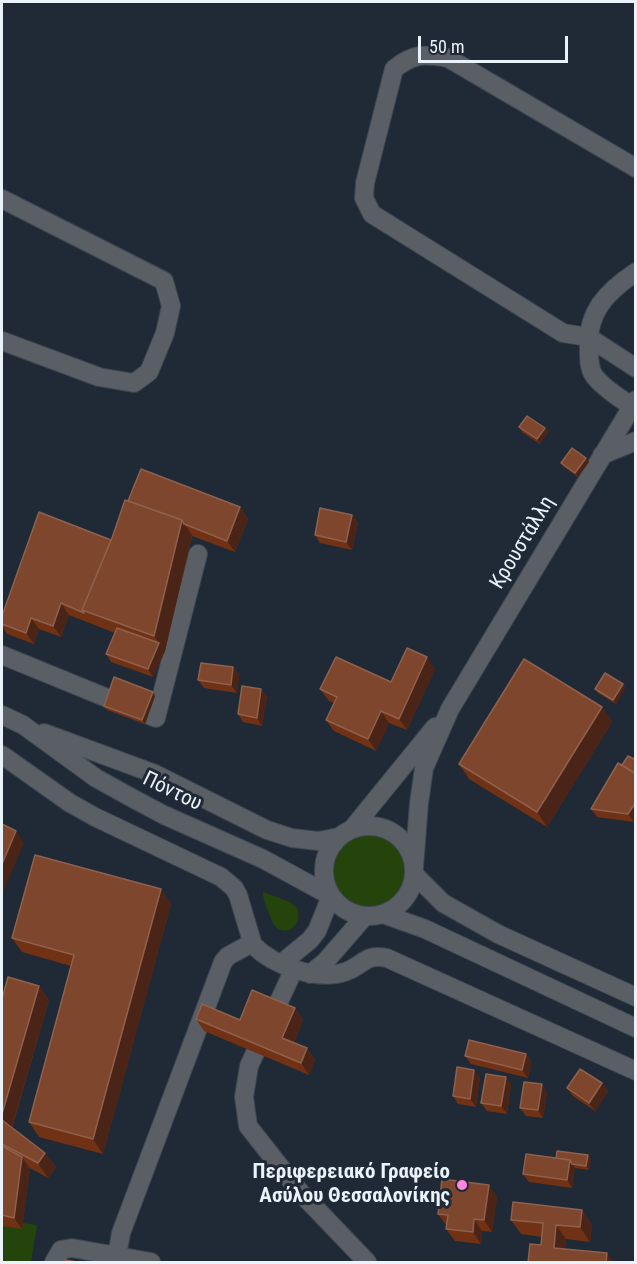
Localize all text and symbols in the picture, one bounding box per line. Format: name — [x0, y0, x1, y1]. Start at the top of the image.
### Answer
scale bar — [421, 24, 571, 62]
text: 50 m — [429, 36, 464, 57]
street label: Κρουστάλλη — [485, 492, 561, 594]
street label: Πόντου — [138, 767, 206, 817]
place label: Περιφερειακό Γραφείο Ασύλου Θεσσαλονίκης — [253, 1160, 450, 1210]
marker: Περιφερειακό Γραφείο Ασύλου Θεσσαλονίκης — [455, 1178, 469, 1192]

